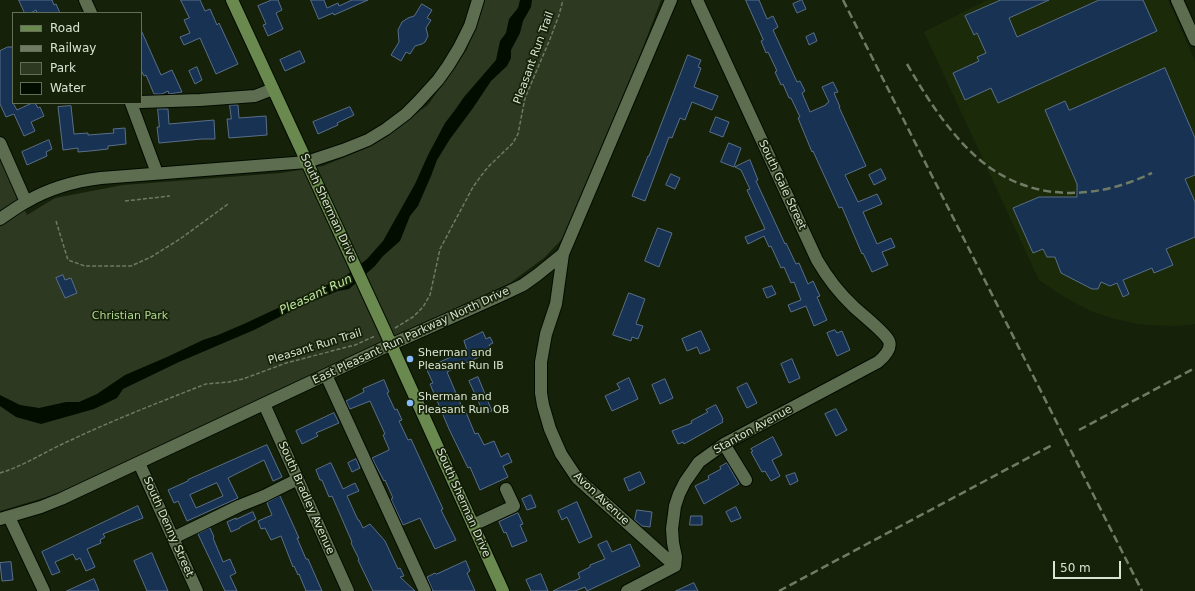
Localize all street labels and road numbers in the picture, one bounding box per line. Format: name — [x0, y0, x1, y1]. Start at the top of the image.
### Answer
street label: Pleasant Run Trail — [511, 10, 557, 106]
street label: South Gale Street — [755, 138, 809, 232]
street label: South Sherman Drive — [297, 152, 359, 264]
street label: East Pleasant Run Parkway North Drive — [311, 285, 511, 387]
street label: Pleasant Run Trail — [266, 326, 364, 368]
street label: Stanton Avenue — [712, 403, 794, 457]
street label: South Bradley Avenue — [275, 440, 337, 556]
street label: South Sherman Drive — [433, 447, 493, 559]
street label: Avon Avenue — [570, 470, 632, 528]
street label: South Denny Street — [140, 475, 196, 579]

